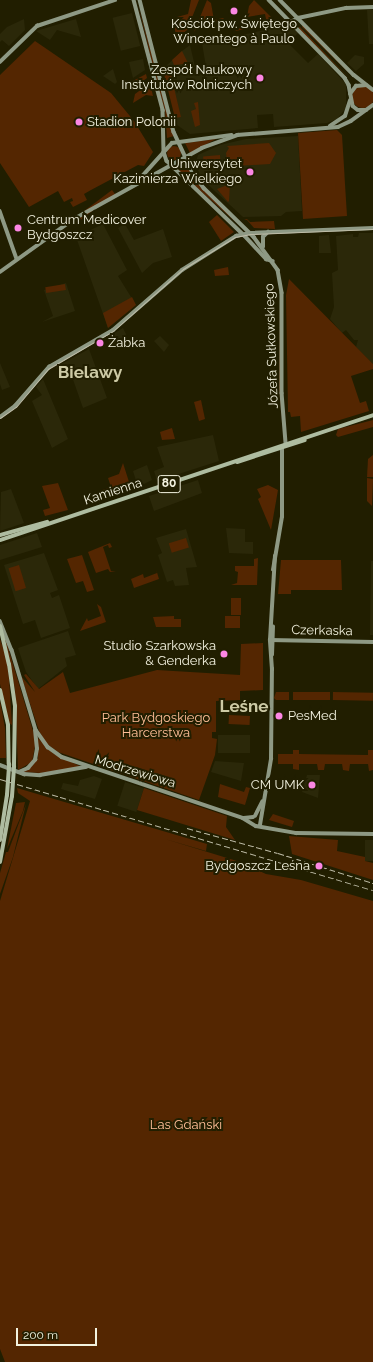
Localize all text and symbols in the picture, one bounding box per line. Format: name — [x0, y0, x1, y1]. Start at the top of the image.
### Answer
marker: Kościół pw. Świętego Wincentego à Paulo — [229, 6, 239, 16]
place label: Kościół pw. Świętego Wincentego à Paulo — [171, 17, 297, 48]
place label: Zespół Naukowy Instytutów Rolniczych — [121, 63, 252, 94]
marker: Zespół Naukowy Instytutów Rolniczych — [255, 73, 265, 83]
place label: Stadion Polonii — [87, 114, 176, 130]
marker: Stadion Polonii — [74, 117, 84, 127]
place label: Uniwersytet Kazimierza Wielkiego — [113, 157, 242, 188]
marker: Uniwersytet Kazimierza Wielkiego — [245, 167, 255, 177]
place label: Centrum Medicover Bydgoszcz — [27, 213, 146, 244]
marker: Centrum Medicover Bydgoszcz — [12, 222, 24, 234]
street label: Józefa Sułkowskiego — [262, 283, 282, 409]
place label: Żabka — [108, 335, 145, 351]
marker: Żabka — [95, 338, 105, 348]
district label: Bielawy — [58, 363, 122, 383]
road number: 80 — [157, 474, 181, 494]
street label: Kamienna — [82, 475, 144, 509]
street label: Czerkaska — [291, 623, 353, 639]
place label: Studio Szarkowska & Genderka — [104, 639, 216, 670]
marker: Studio Szarkowska & Genderka — [219, 649, 229, 659]
district label: Leśne — [220, 697, 268, 717]
place label: PesMed — [288, 708, 337, 724]
marker: PesMed — [273, 710, 285, 722]
park label: Park Bydgoskiego Harcerstwa — [102, 711, 210, 742]
street label: Modrzewiowa — [93, 752, 177, 792]
place label: CM UMK — [251, 777, 304, 793]
marker: CM UMK — [307, 780, 317, 790]
place label: Bydgoszcz Leśna — [205, 858, 310, 874]
marker: Bydgoszcz Leśna — [313, 860, 325, 872]
park label: Las Gdański — [150, 1117, 222, 1133]
scale bar — [18, 1320, 99, 1346]
text: 200 m — [23, 1328, 58, 1342]

